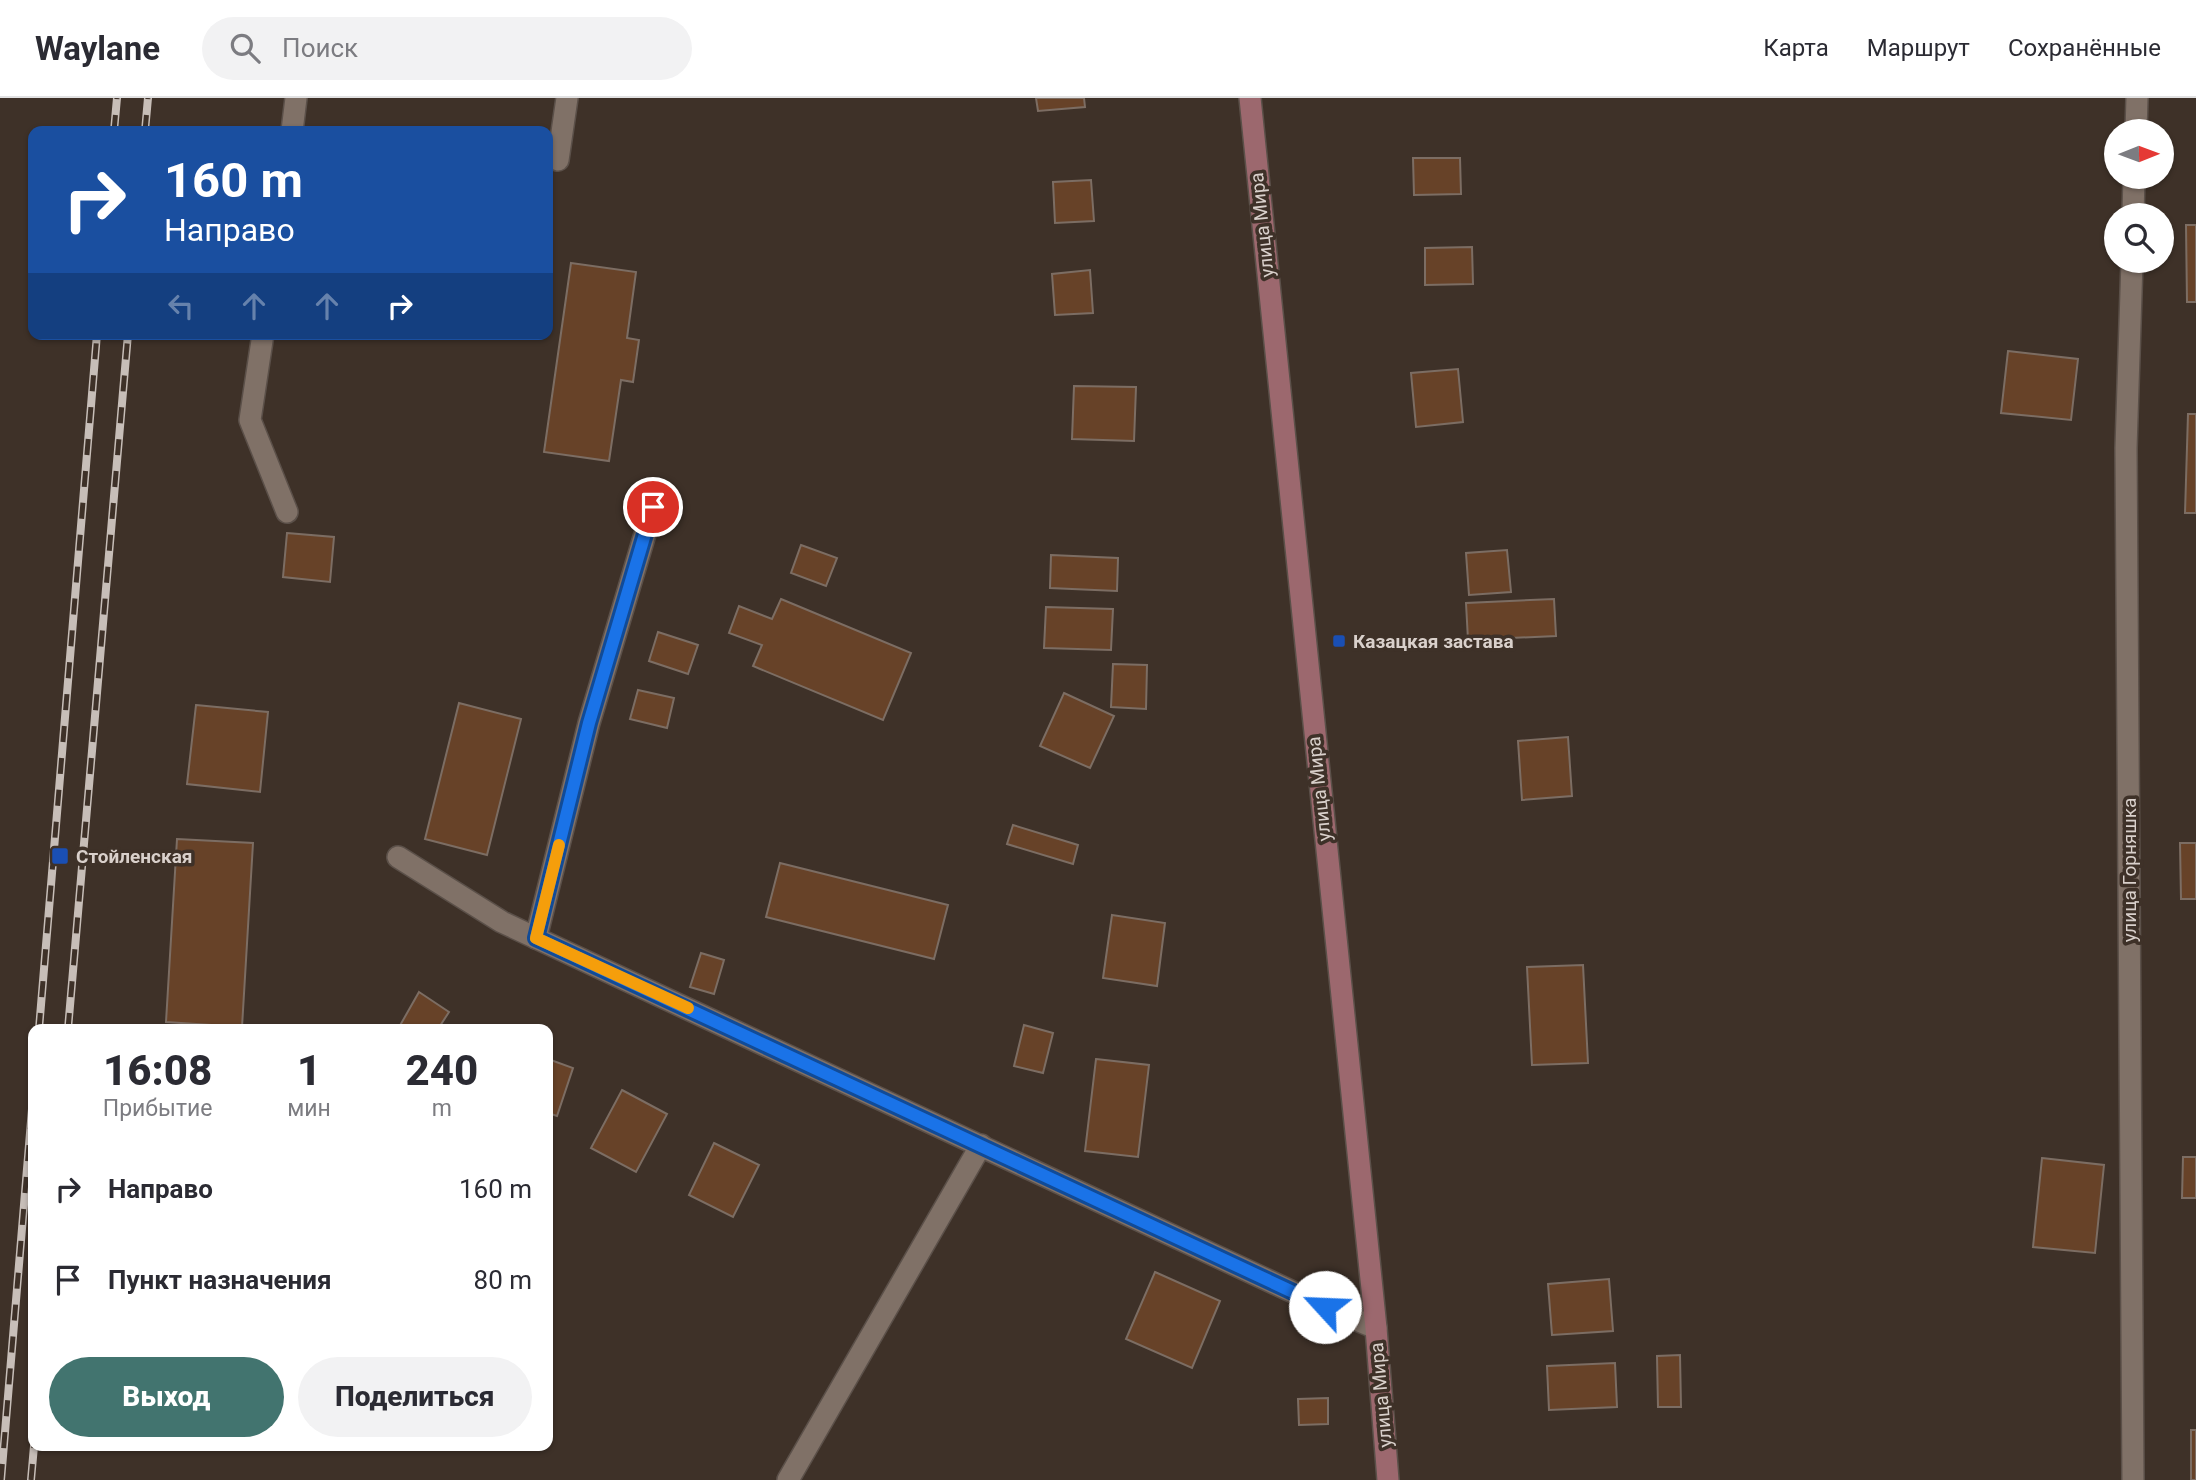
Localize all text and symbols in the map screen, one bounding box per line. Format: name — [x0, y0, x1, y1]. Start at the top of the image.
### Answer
search box — [202, 17, 692, 80]
text: Waylane — [35, 29, 160, 68]
icon: search — [226, 29, 264, 67]
text: Поиск — [282, 33, 358, 63]
text: Карта — [1763, 34, 1829, 62]
text: Маршрут — [1867, 34, 1970, 62]
text: Сохранённые — [2008, 34, 2161, 62]
north arrow — [2104, 119, 2174, 189]
map controls — [2104, 119, 2174, 273]
text: 160 m — [164, 152, 303, 209]
icon: right — [49, 154, 140, 245]
street label: улица Мира — [1245, 171, 1279, 279]
button: search — [2104, 203, 2174, 273]
text: Направо — [164, 211, 295, 249]
icon: left — [162, 287, 200, 325]
icon: ahead — [235, 287, 273, 325]
icon: ahead — [308, 287, 346, 325]
icon: right — [381, 287, 419, 325]
pin — [623, 477, 683, 537]
icon: arrive — [634, 488, 672, 526]
place label: Казацкая застава — [1353, 630, 1514, 653]
marker: Казацкая застава — [1331, 633, 1347, 649]
street label: улица Мира — [1302, 735, 1336, 843]
street label: улица Горняшка — [2118, 798, 2141, 942]
place label: Стойленская — [76, 845, 192, 868]
marker: Стойленская — [50, 846, 70, 866]
text: 16:08 — [103, 1046, 212, 1095]
text: 1 — [297, 1046, 321, 1095]
text: 240 — [406, 1046, 478, 1095]
text: Прибытие — [103, 1095, 212, 1122]
text: мин — [287, 1095, 331, 1122]
text: m — [432, 1095, 452, 1122]
icon: right — [49, 1170, 87, 1208]
text: Направо — [108, 1174, 213, 1204]
text: 160 m — [459, 1174, 532, 1204]
icon: arrive — [49, 1261, 87, 1299]
text: Пункт назначения — [108, 1265, 332, 1295]
text: 80 m — [474, 1265, 532, 1295]
position arrow — [1288, 1270, 1362, 1344]
street label: улица Мира — [1365, 1341, 1397, 1449]
button: Выход — [49, 1357, 284, 1437]
button: Поделиться — [298, 1357, 532, 1437]

